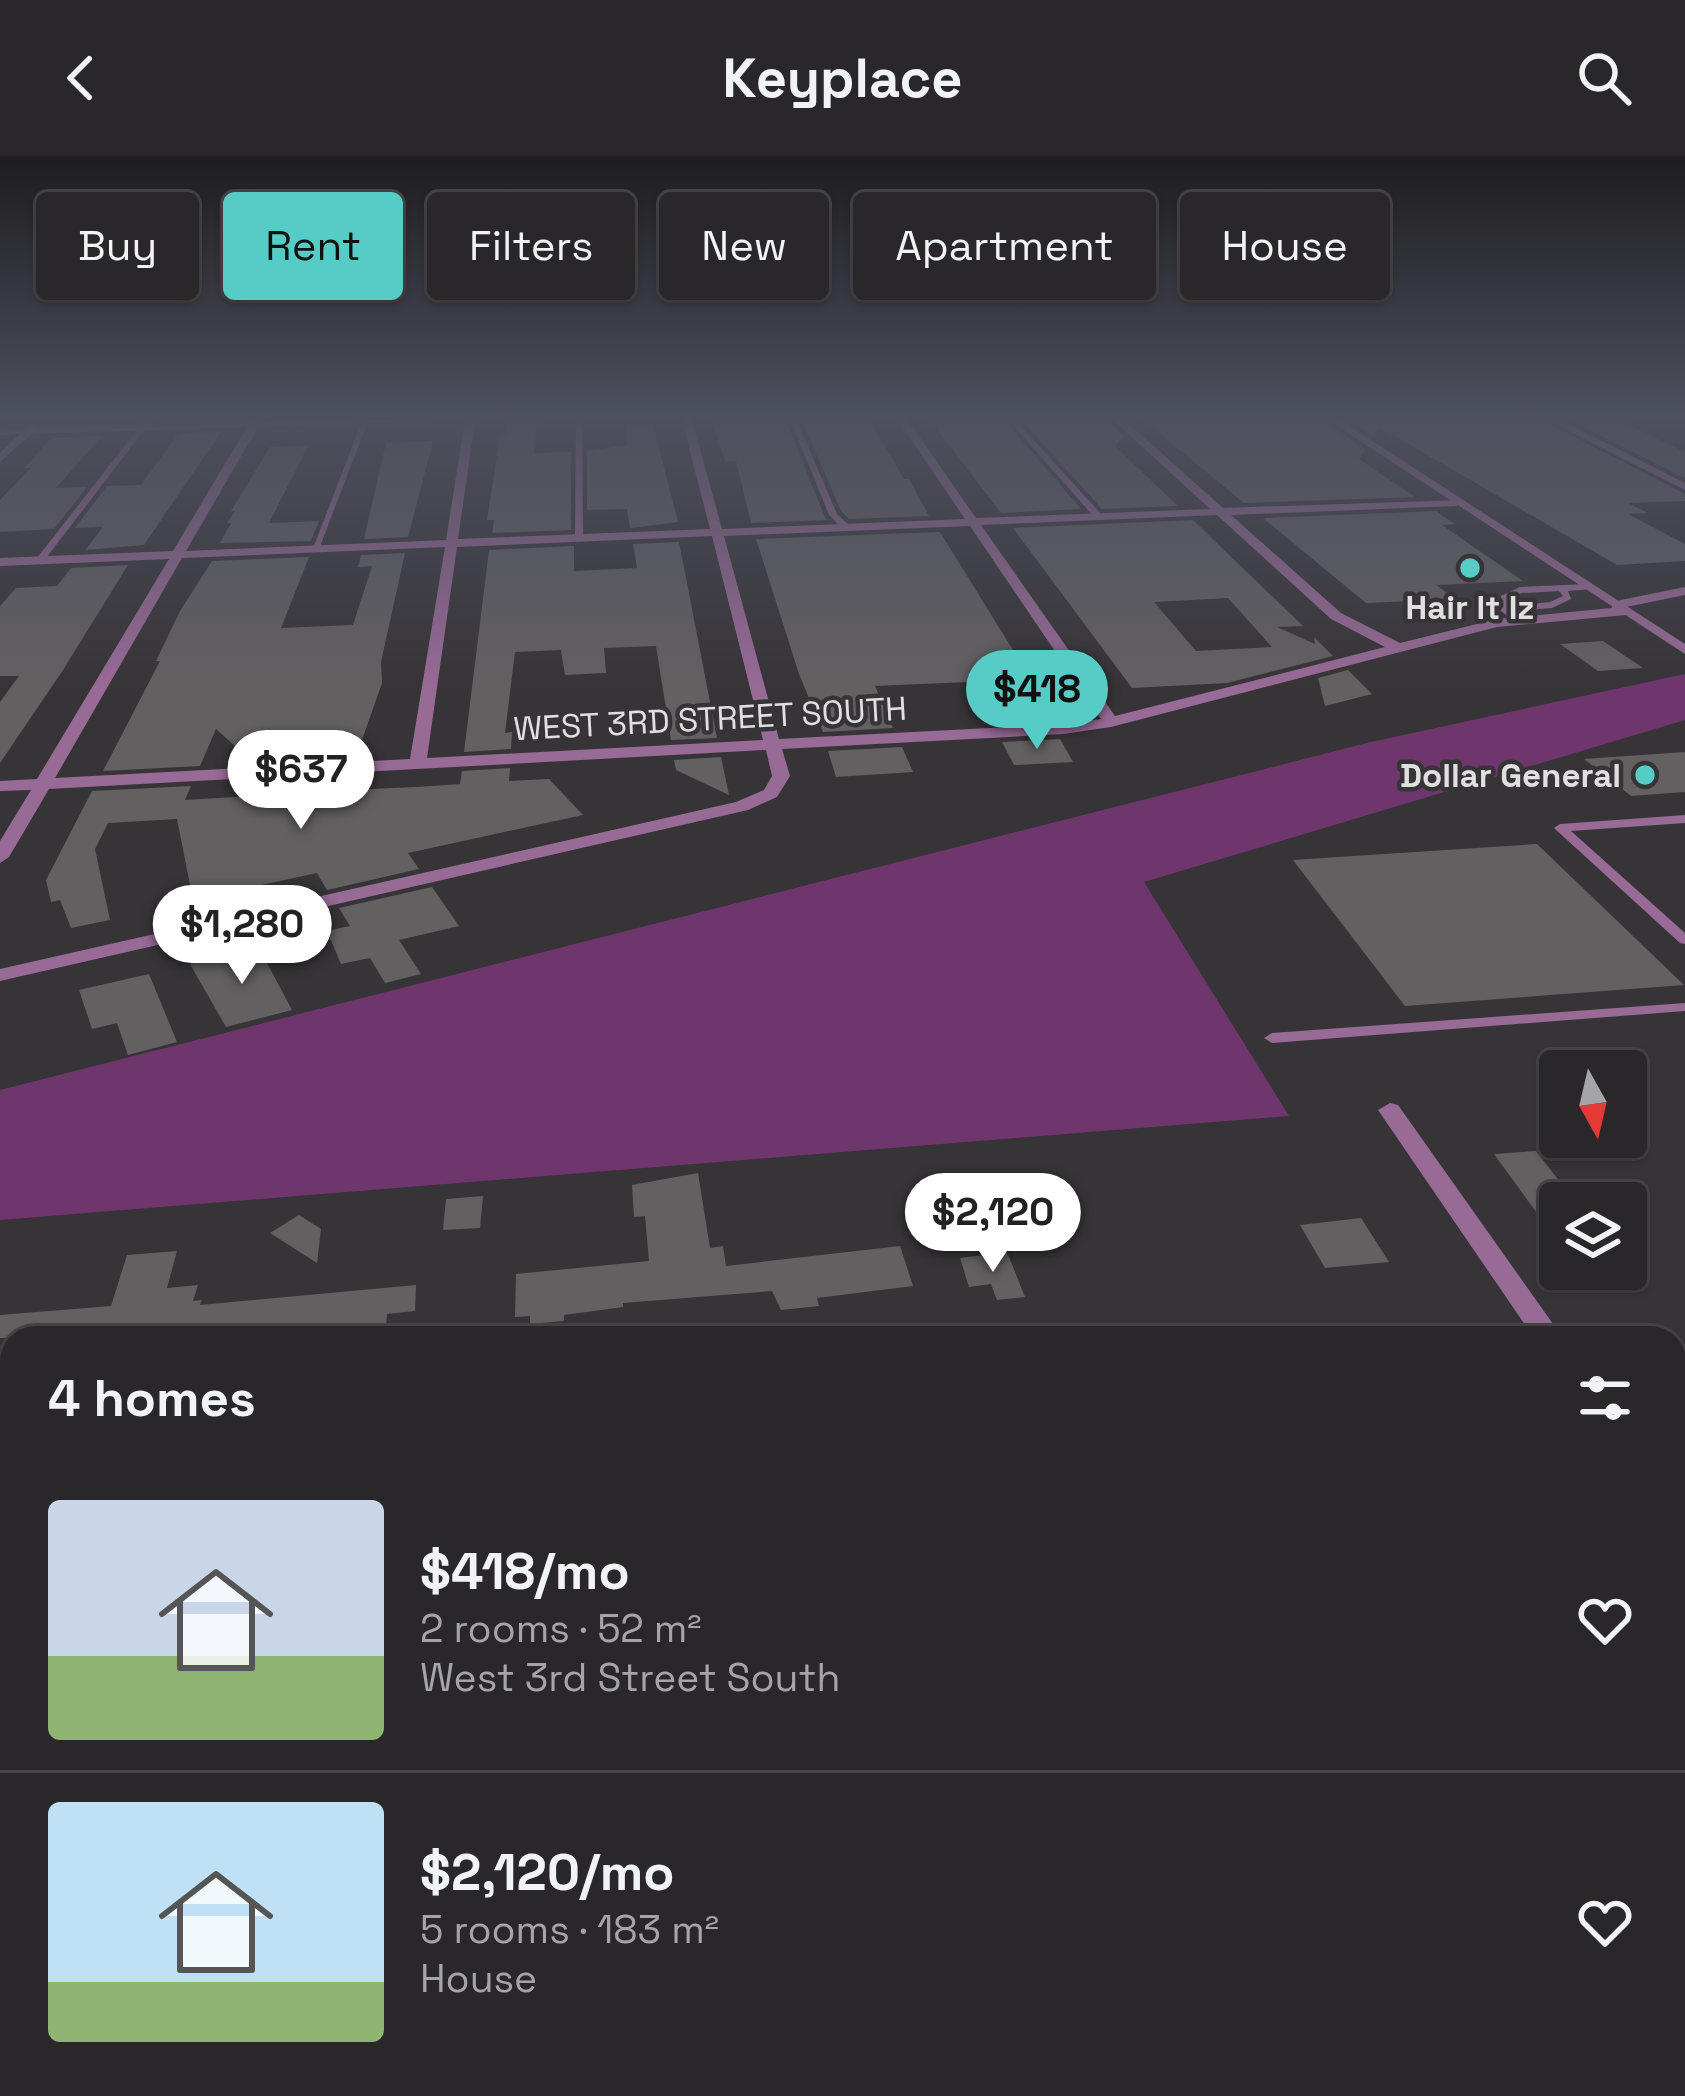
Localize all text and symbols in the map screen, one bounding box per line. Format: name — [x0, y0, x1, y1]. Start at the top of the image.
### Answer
text: Keyplace — [723, 44, 962, 113]
icon: back — [48, 45, 114, 111]
icon: search — [1571, 45, 1637, 111]
chip: Buy — [36, 192, 199, 300]
chip: Rent — [223, 192, 403, 300]
chip: Filters — [427, 192, 635, 300]
chip: New — [659, 192, 829, 300]
chip: Apartment — [853, 192, 1156, 300]
chip: House — [1180, 192, 1390, 300]
marker: Hair It Iz — [1457, 555, 1483, 581]
place label: Hair It Iz — [1406, 587, 1534, 629]
pin: $418 — [966, 650, 1108, 752]
text: $418 — [993, 664, 1081, 713]
street label: WEST 3RD STREET SOUTH — [512, 688, 908, 750]
pin: $637 — [230, 730, 372, 832]
text: $637 — [254, 744, 348, 793]
place label: Dollar General — [1400, 755, 1621, 797]
marker: Dollar General — [1632, 762, 1658, 788]
pin: $1,280 — [144, 885, 340, 987]
text: $1,280 — [180, 899, 304, 948]
north arrow — [1539, 1050, 1647, 1158]
map controls — [1539, 1050, 1647, 1290]
pin: $2,120 — [895, 1173, 1091, 1275]
button: layers — [1539, 1182, 1647, 1290]
text: $2,120 — [932, 1187, 1054, 1236]
icon: filters — [1572, 1365, 1638, 1431]
text: 4 homes — [48, 1366, 256, 1431]
text: $418/mo — [420, 1539, 630, 1604]
icon: home — [144, 1548, 288, 1692]
icon: heart — [1572, 1587, 1638, 1653]
text: 2 rooms · 52 m² — [420, 1604, 702, 1653]
text: West 3rd Street South — [420, 1653, 840, 1702]
text: $2,120/mo — [420, 1840, 675, 1905]
icon: home — [144, 1850, 288, 1994]
icon: heart — [1572, 1889, 1638, 1955]
text: 5 rooms · 183 m² — [420, 1905, 719, 1954]
text: House — [420, 1954, 537, 2003]

